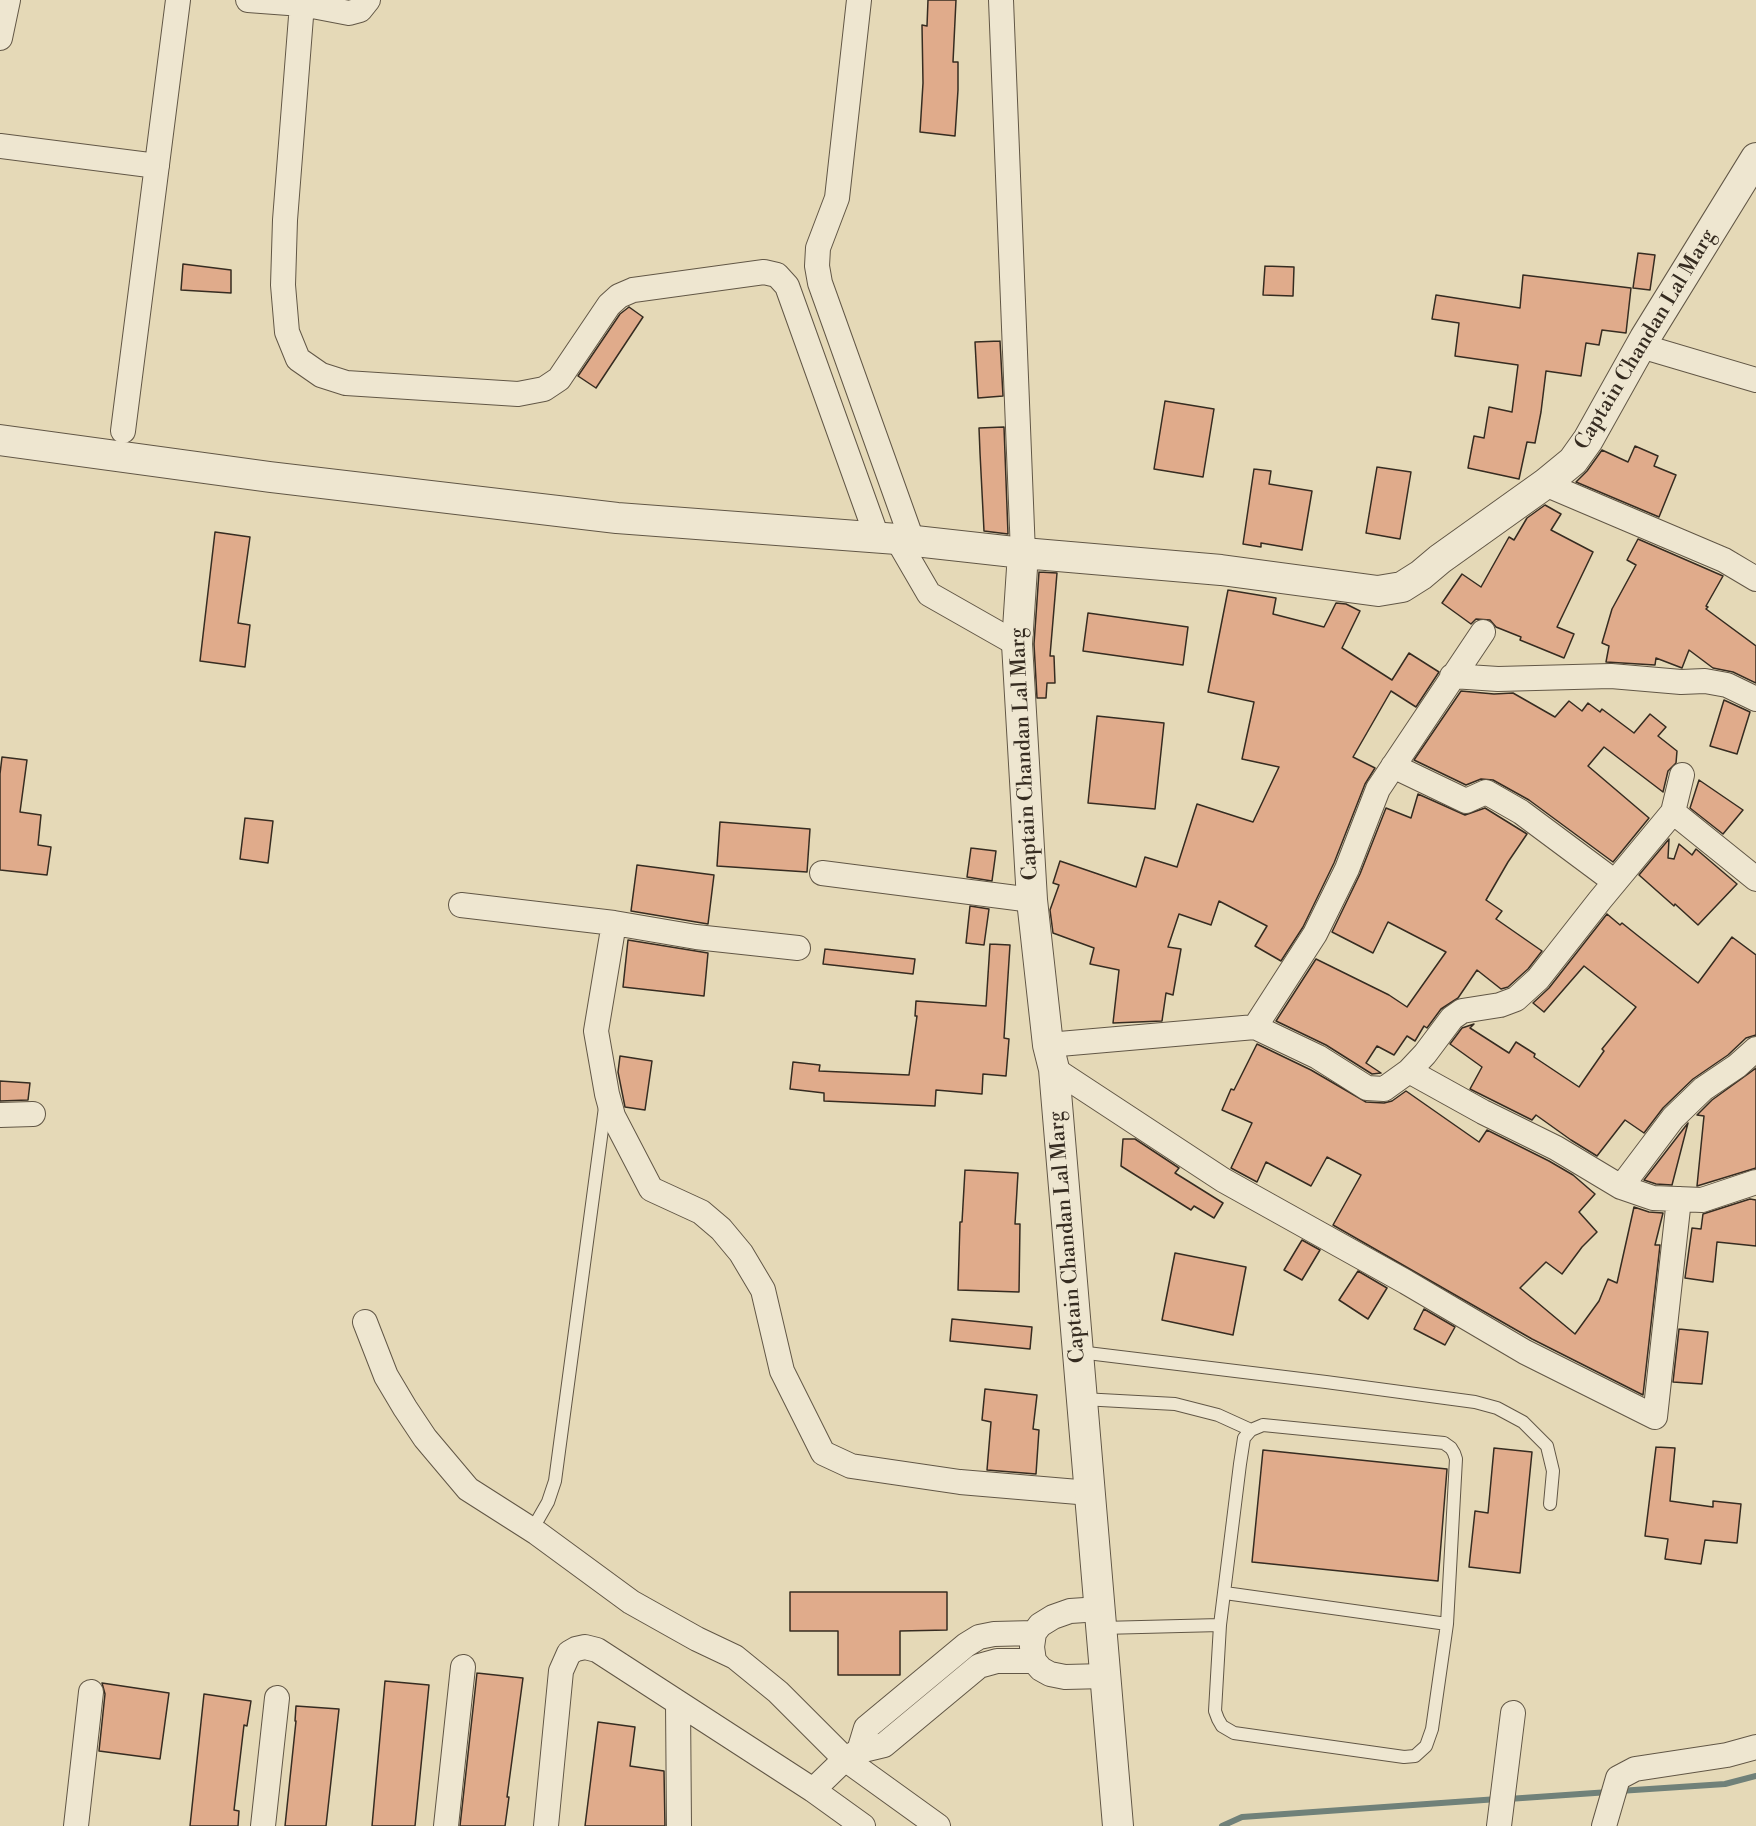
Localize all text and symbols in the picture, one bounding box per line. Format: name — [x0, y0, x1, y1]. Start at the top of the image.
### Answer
street label: Captain Chandan Lal Marg — [1570, 225, 1722, 455]
street label: Captain Chandan Lal Marg — [1006, 627, 1044, 881]
street label: Captain Chandan Lal Marg — [1044, 1110, 1092, 1364]

